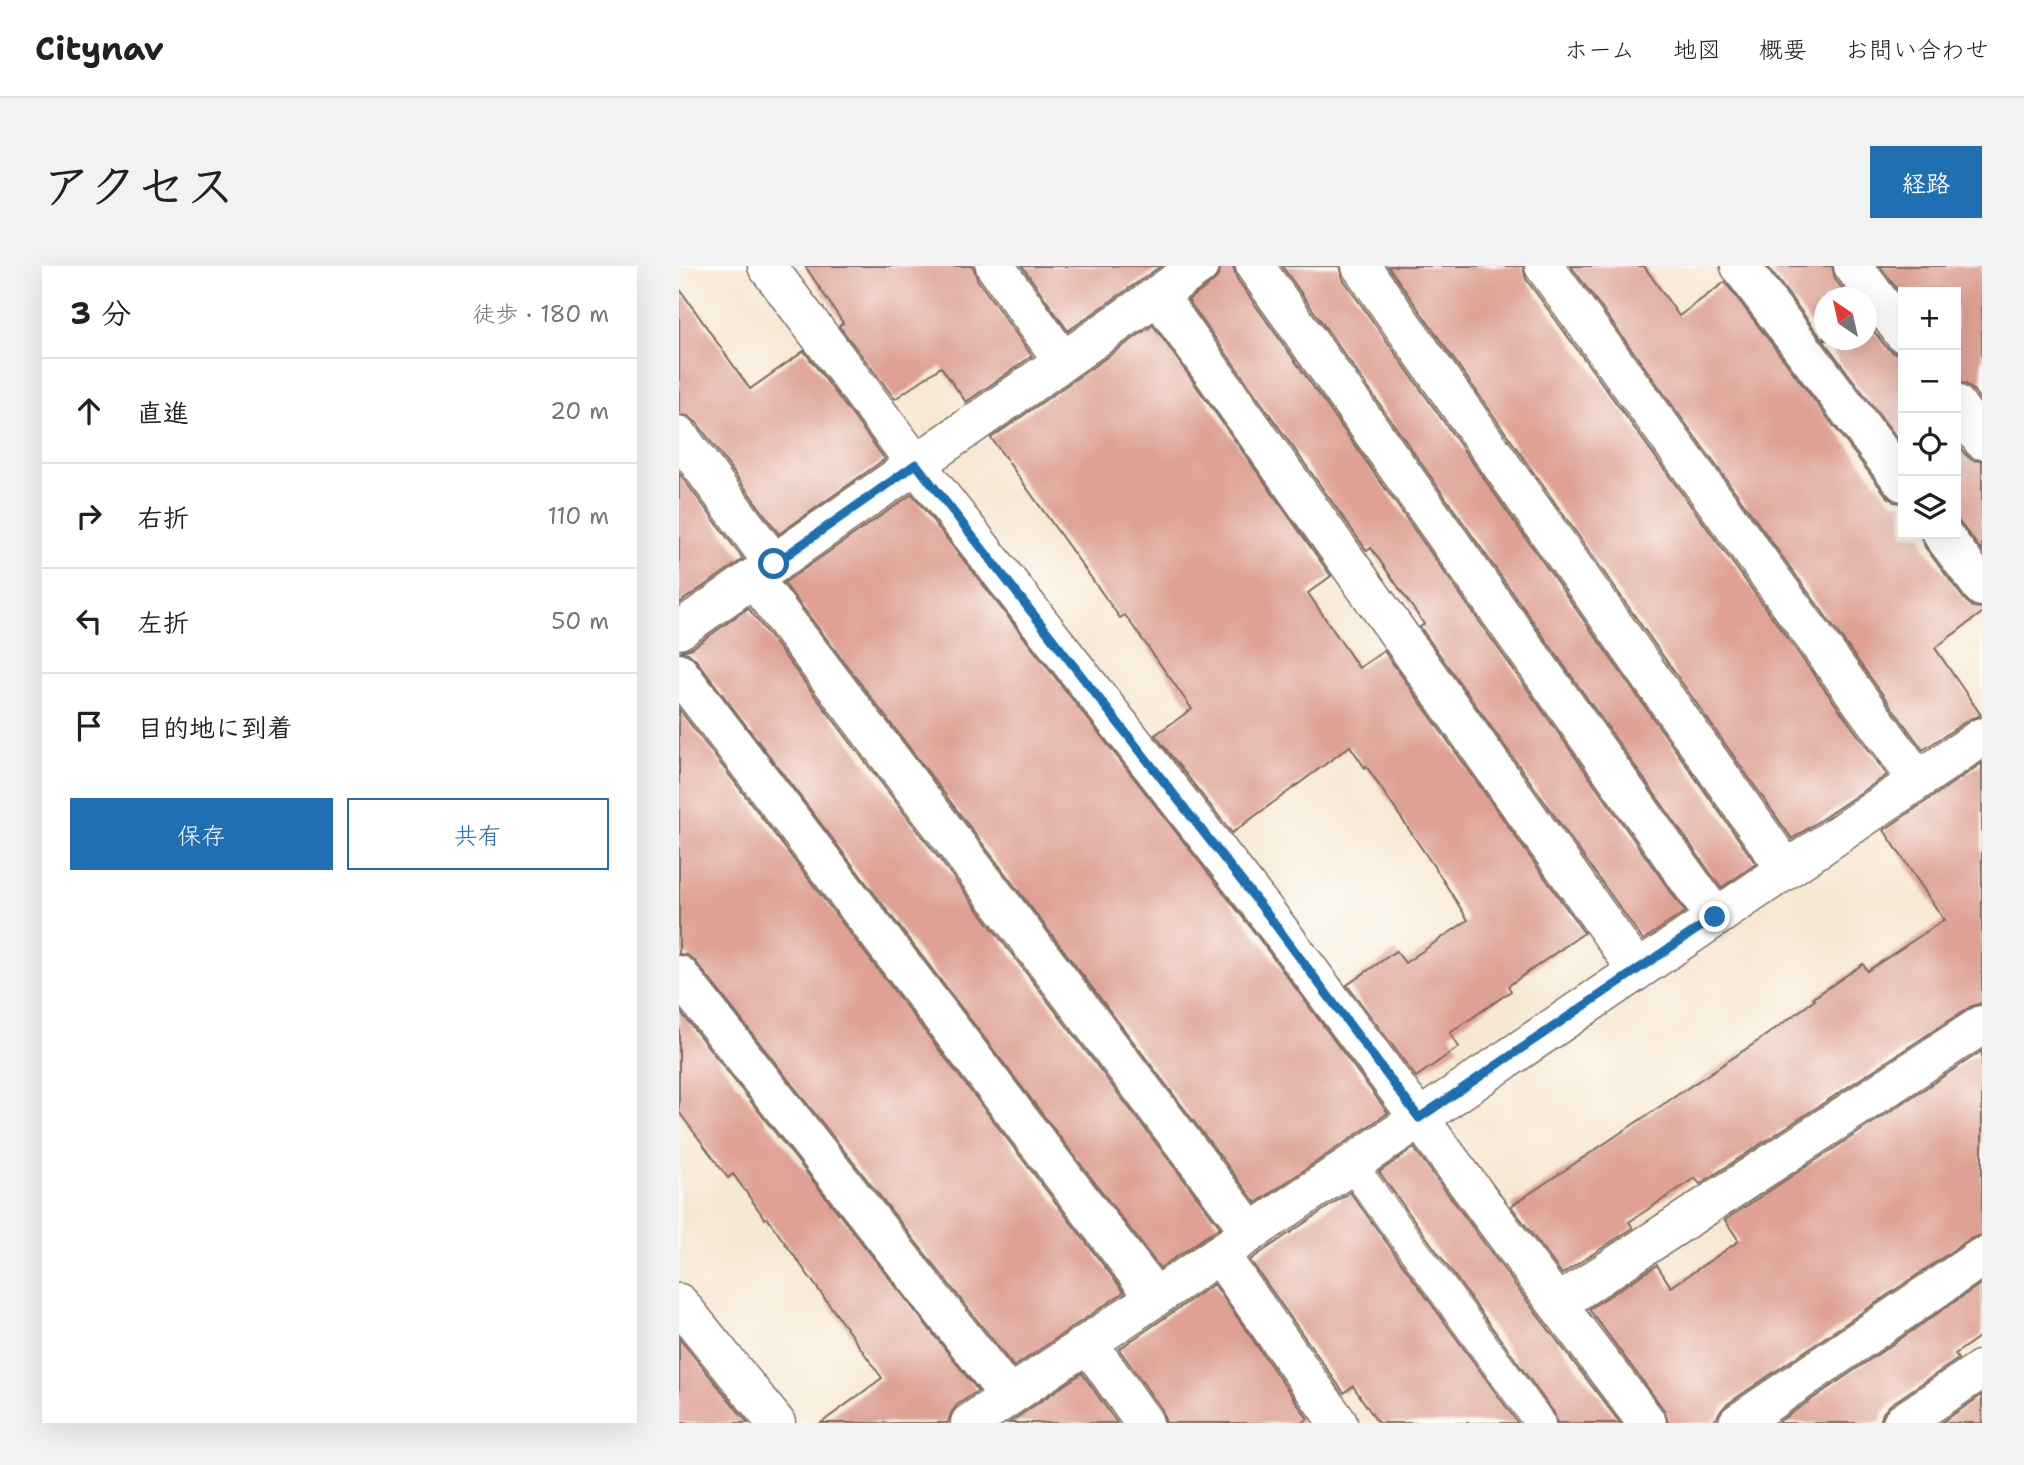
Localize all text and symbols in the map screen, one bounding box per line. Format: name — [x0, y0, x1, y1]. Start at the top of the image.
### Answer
text: Citynav — [35, 26, 164, 71]
text: ホーム — [1564, 34, 1635, 66]
text: 地図 — [1673, 34, 1721, 66]
text: 概要 — [1759, 34, 1807, 66]
text: お問い合わせ — [1845, 34, 1989, 66]
button: 経路 — [1870, 146, 1982, 218]
text: アクセス — [42, 153, 235, 219]
north arrow — [1814, 287, 1877, 350]
map controls — [1898, 287, 1961, 539]
button: + — [1898, 287, 1961, 350]
text: 3 分 — [70, 293, 131, 334]
text: 徒歩 · 180 m — [472, 299, 609, 329]
button: − — [1898, 350, 1961, 413]
icon: ahead — [70, 392, 108, 430]
text: 直進 — [137, 395, 189, 430]
text: 20 m — [550, 396, 609, 426]
button: locate — [1898, 413, 1961, 476]
button: layers — [1898, 476, 1961, 539]
icon: right — [70, 497, 108, 535]
text: 右折 — [137, 500, 189, 535]
text: 110 m — [547, 501, 609, 531]
route start — [758, 548, 789, 579]
icon: left — [70, 602, 108, 640]
text: 左折 — [137, 605, 189, 640]
text: 50 m — [551, 606, 609, 636]
icon: arrive — [70, 707, 108, 745]
text: 目的地に到着 — [137, 710, 293, 745]
button: 保存 — [70, 798, 333, 870]
button: 共有 — [347, 798, 609, 870]
route end — [1699, 901, 1730, 932]

